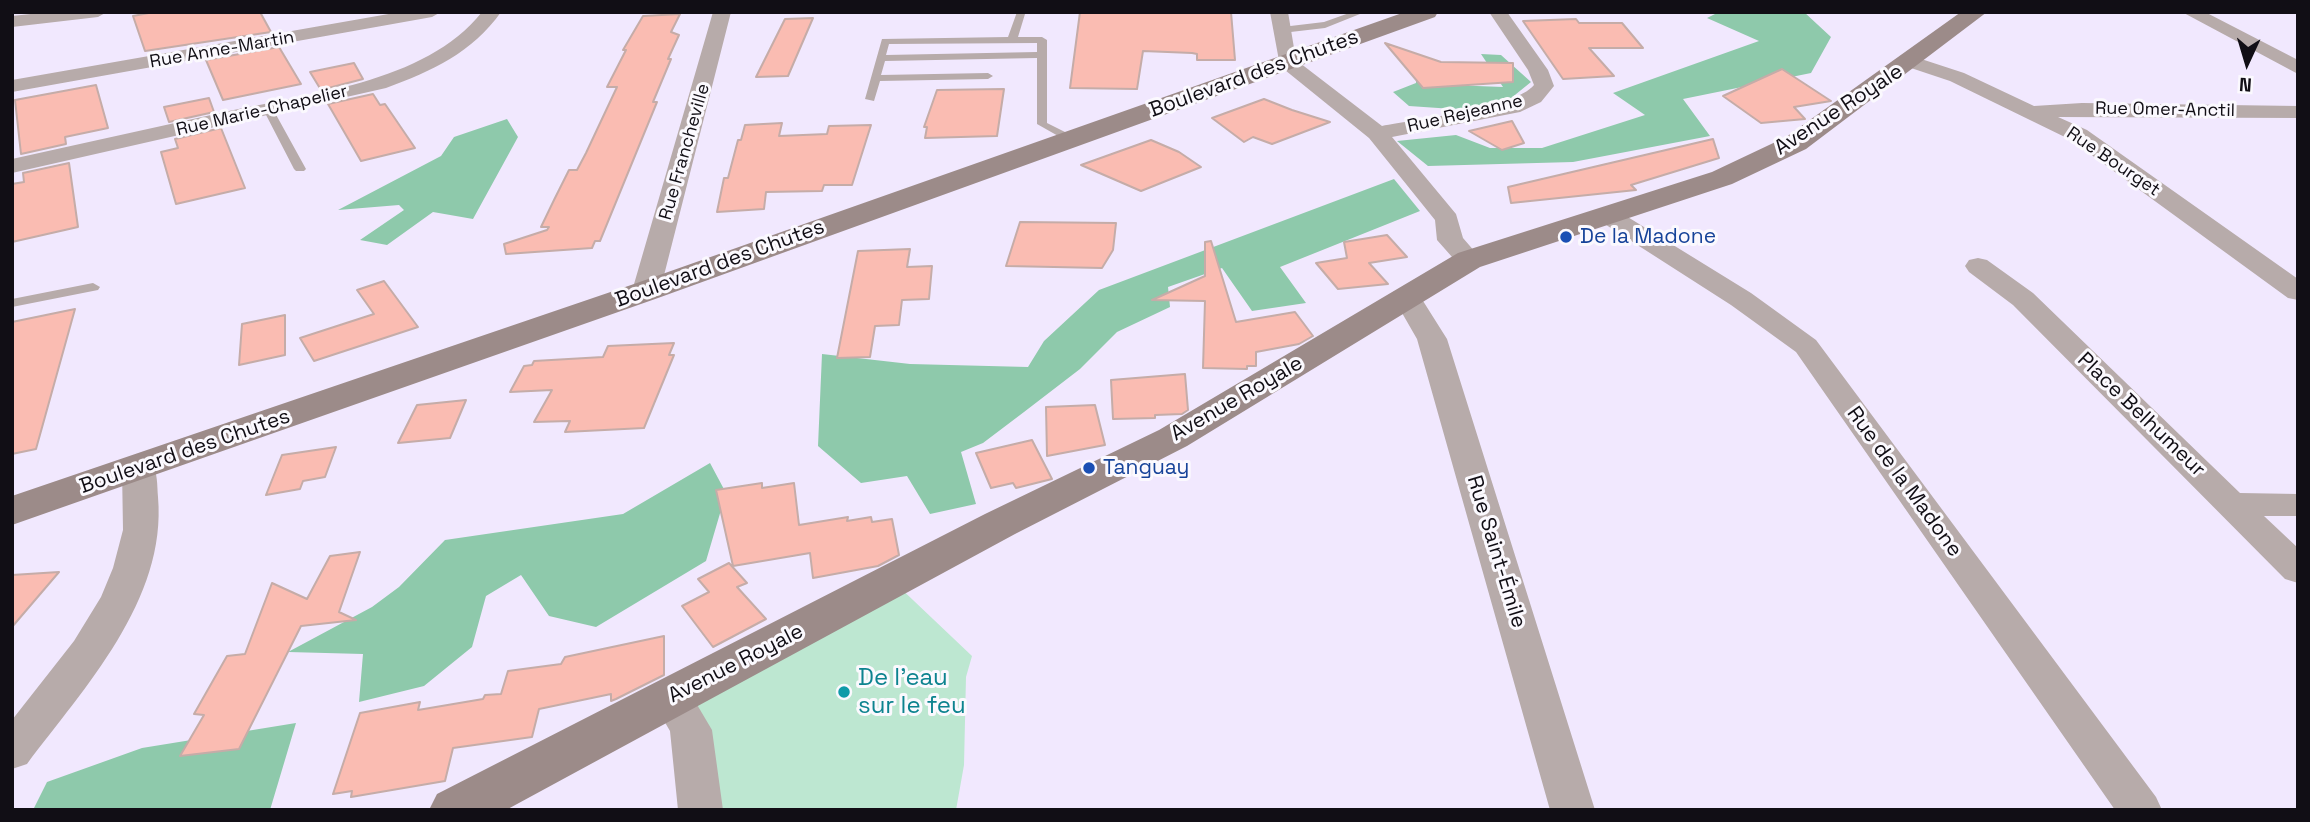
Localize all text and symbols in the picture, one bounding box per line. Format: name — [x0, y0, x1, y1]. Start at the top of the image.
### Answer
street label: Boulevard des Chutes — [1146, 24, 1362, 124]
street label: Rue Anne-Martin — [148, 27, 296, 73]
north arrow — [2212, 28, 2282, 98]
street label: Avenue Royale — [1770, 59, 1908, 161]
text: N — [2238, 72, 2253, 97]
street label: Rue Marie-Chapelier — [174, 81, 350, 141]
street label: Rue Francheville — [655, 81, 715, 223]
street label: Rue Rejeanne — [1405, 90, 1525, 138]
street label: Rue Omer-Anctil — [2095, 98, 2235, 122]
street label: Rue Bourget — [2062, 123, 2164, 201]
street label: Boulevard des Chutes — [612, 214, 828, 314]
place label: De la Madone — [1580, 224, 1716, 250]
marker: De la Madone — [1558, 229, 1574, 245]
street label: Place Belhumeur — [2072, 348, 2210, 482]
street label: Avenue Royale — [1166, 351, 1308, 447]
street label: Rue de la Madone — [1841, 402, 1967, 562]
street label: Boulevard des Chutes — [77, 404, 293, 500]
place label: Tanguay — [1103, 455, 1189, 481]
marker: Tanguay — [1081, 460, 1097, 476]
street label: Rue Saint-Émile — [1461, 473, 1531, 631]
street label: Avenue Royale — [664, 619, 808, 709]
place label: De l’eau sur le feu — [858, 664, 966, 720]
marker: De l’eau sur le feu — [836, 684, 852, 700]

